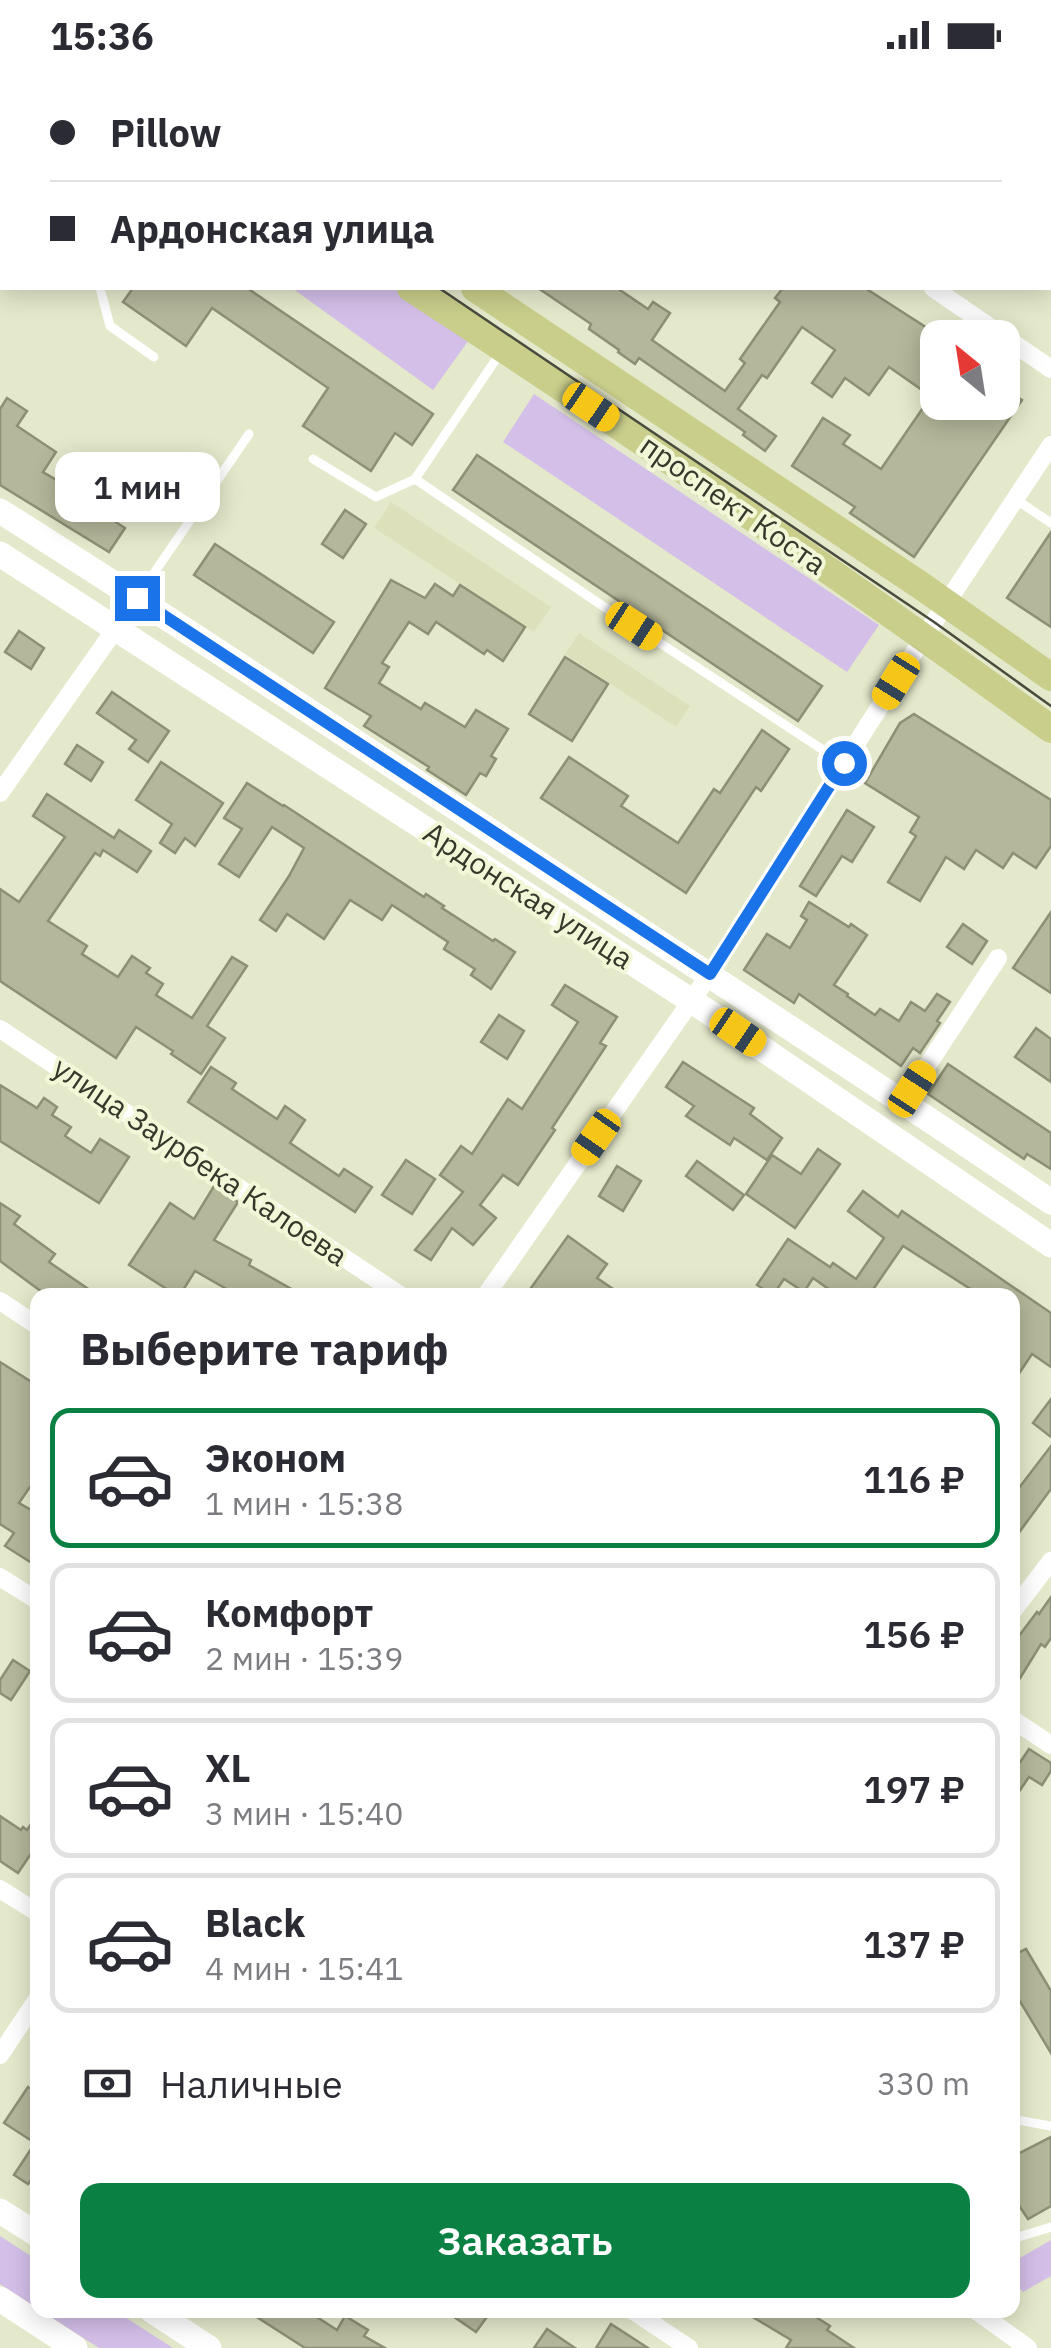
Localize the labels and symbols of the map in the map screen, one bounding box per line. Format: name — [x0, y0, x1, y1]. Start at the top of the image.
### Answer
north arrow — [920, 320, 1020, 420]
car — [558, 378, 624, 436]
street label: проспект Коста — [633, 425, 835, 582]
callout: 1 мин — [54, 453, 220, 523]
route end — [115, 576, 160, 621]
car — [601, 597, 667, 655]
car — [867, 648, 925, 714]
route start — [822, 741, 867, 786]
street label: Ардонская улица — [417, 812, 641, 977]
car — [705, 1003, 771, 1061]
street label: улица Заурбека Калоева — [46, 1047, 356, 1274]
car — [883, 1056, 941, 1122]
car — [567, 1104, 625, 1170]

